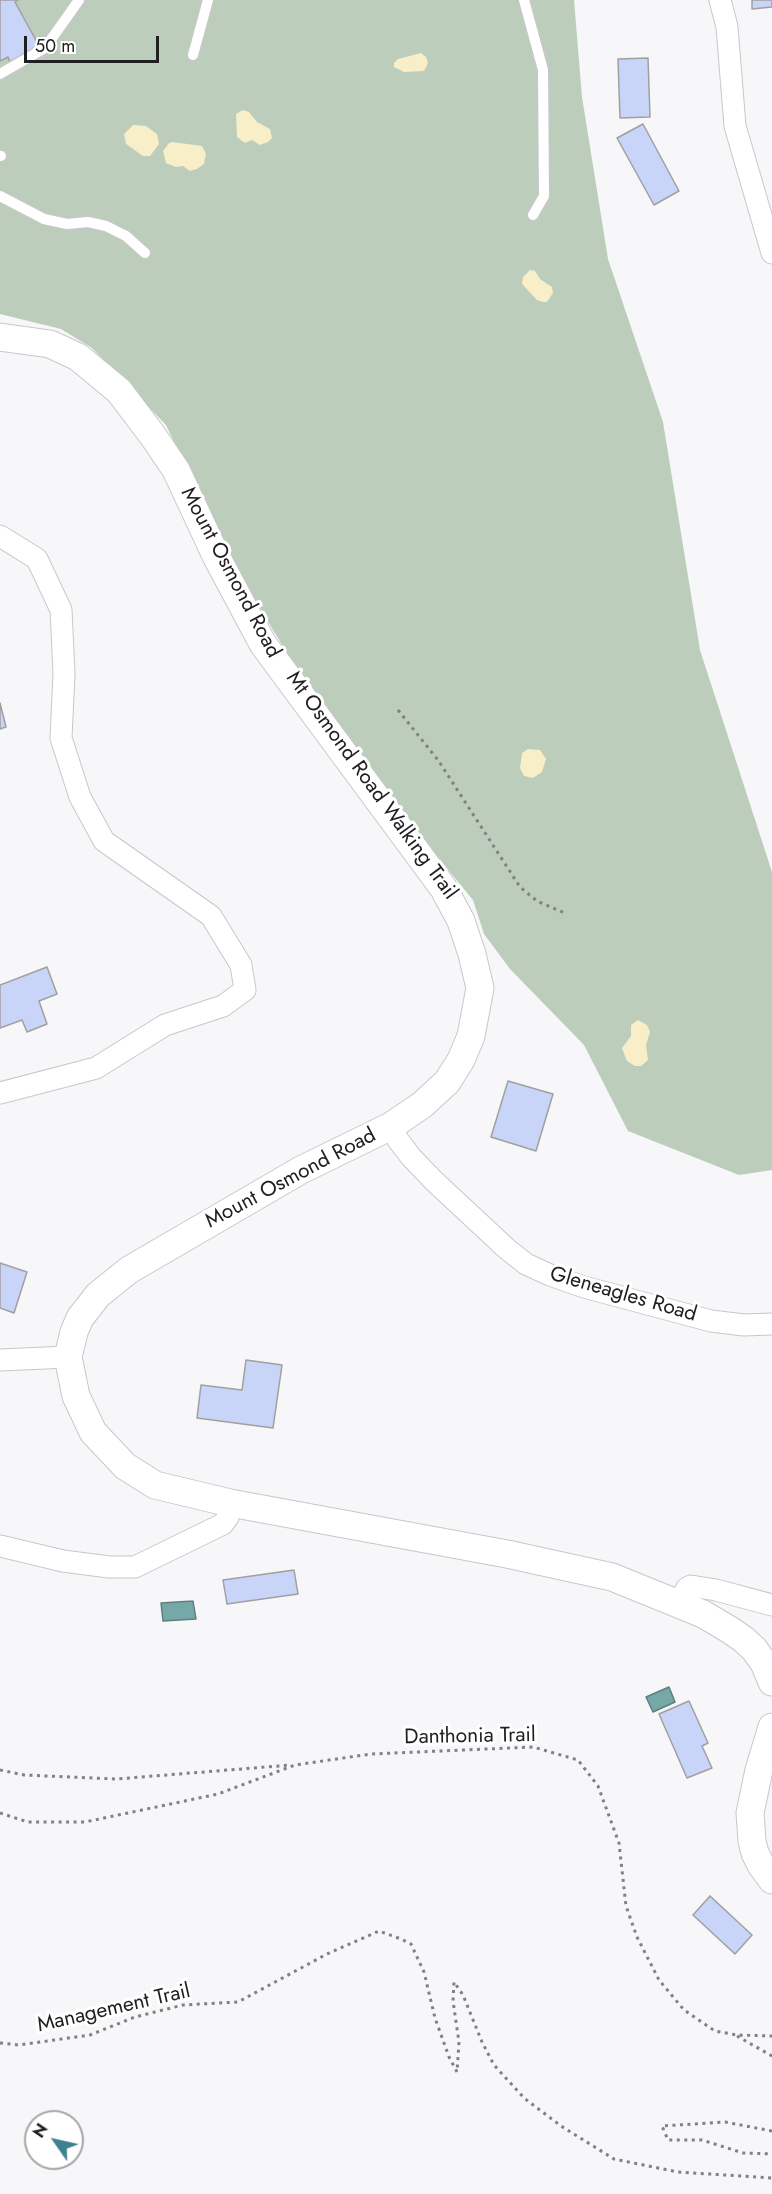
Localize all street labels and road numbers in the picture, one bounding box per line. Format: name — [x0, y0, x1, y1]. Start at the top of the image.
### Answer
street label: Mount Osmond Road — [174, 483, 286, 663]
street label: Mt Osmond Road Walking Trail — [280, 667, 462, 905]
street label: Mount Osmond Road — [201, 1123, 381, 1235]
street label: Gleneagles Road — [547, 1262, 699, 1328]
street label: Danthonia Trail — [404, 1723, 536, 1751]
street label: Management Trail — [35, 1979, 193, 2039]

